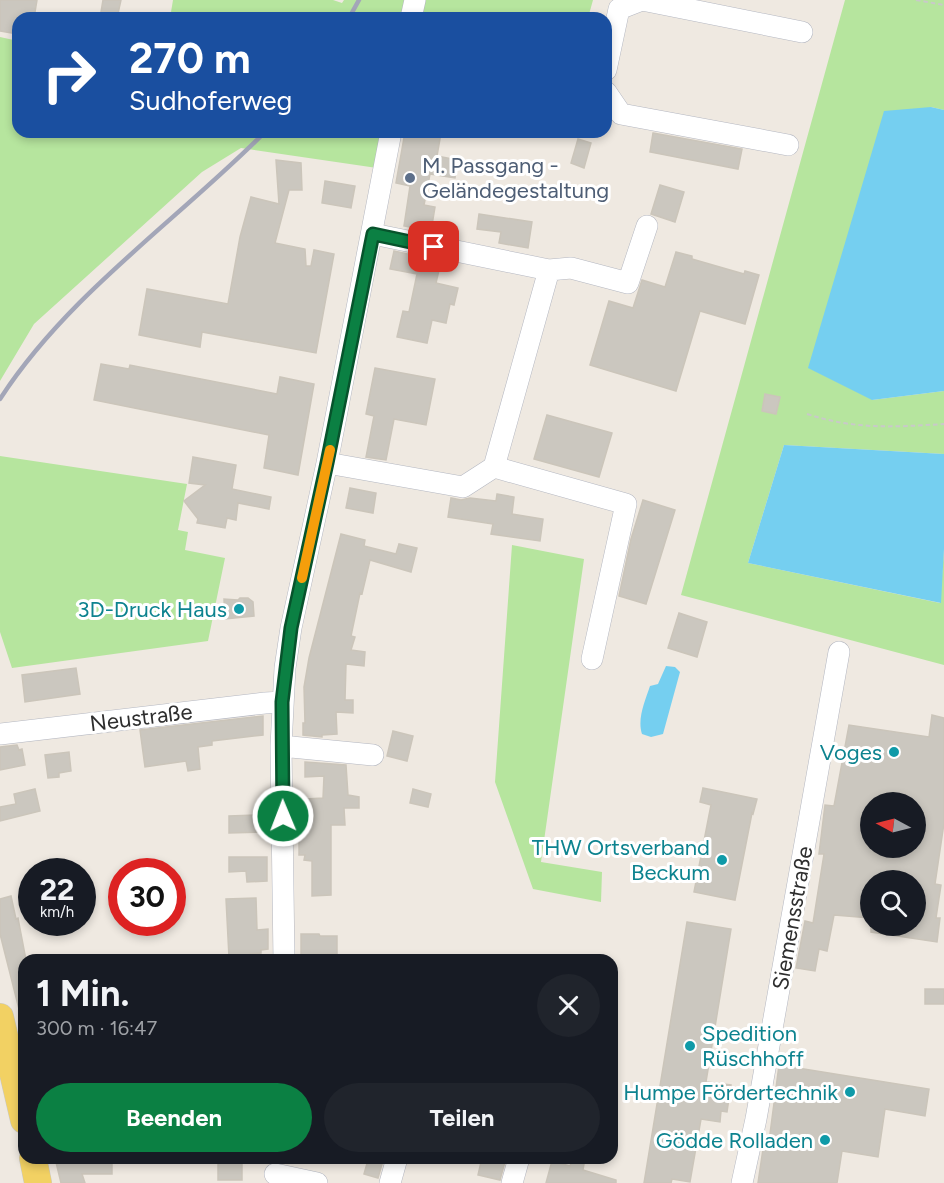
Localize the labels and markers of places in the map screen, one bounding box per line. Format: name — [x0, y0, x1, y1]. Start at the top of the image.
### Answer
place label: M. Passgang - Geländegestaltung — [422, 152, 609, 204]
marker: M. Passgang - Geländegestaltung — [403, 171, 417, 185]
pin — [408, 221, 459, 272]
place label: 3D-Druck Haus — [78, 596, 227, 623]
marker: 3D-Druck Haus — [232, 602, 246, 616]
place label: Voges — [820, 739, 882, 766]
marker: Voges — [887, 745, 901, 759]
place label: THW Ortsverband Beckum — [532, 834, 710, 886]
marker: THW Ortsverband Beckum — [715, 853, 729, 867]
place label: Spedition Rüschhoff — [702, 1020, 805, 1072]
marker: Spedition Rüschhoff — [683, 1039, 697, 1053]
place label: Humpe Fördertechnik — [623, 1079, 838, 1106]
marker: Humpe Fördertechnik — [843, 1085, 857, 1099]
place label: Gödde Rolladen — [656, 1127, 813, 1154]
marker: Gödde Rolladen — [818, 1133, 832, 1147]

